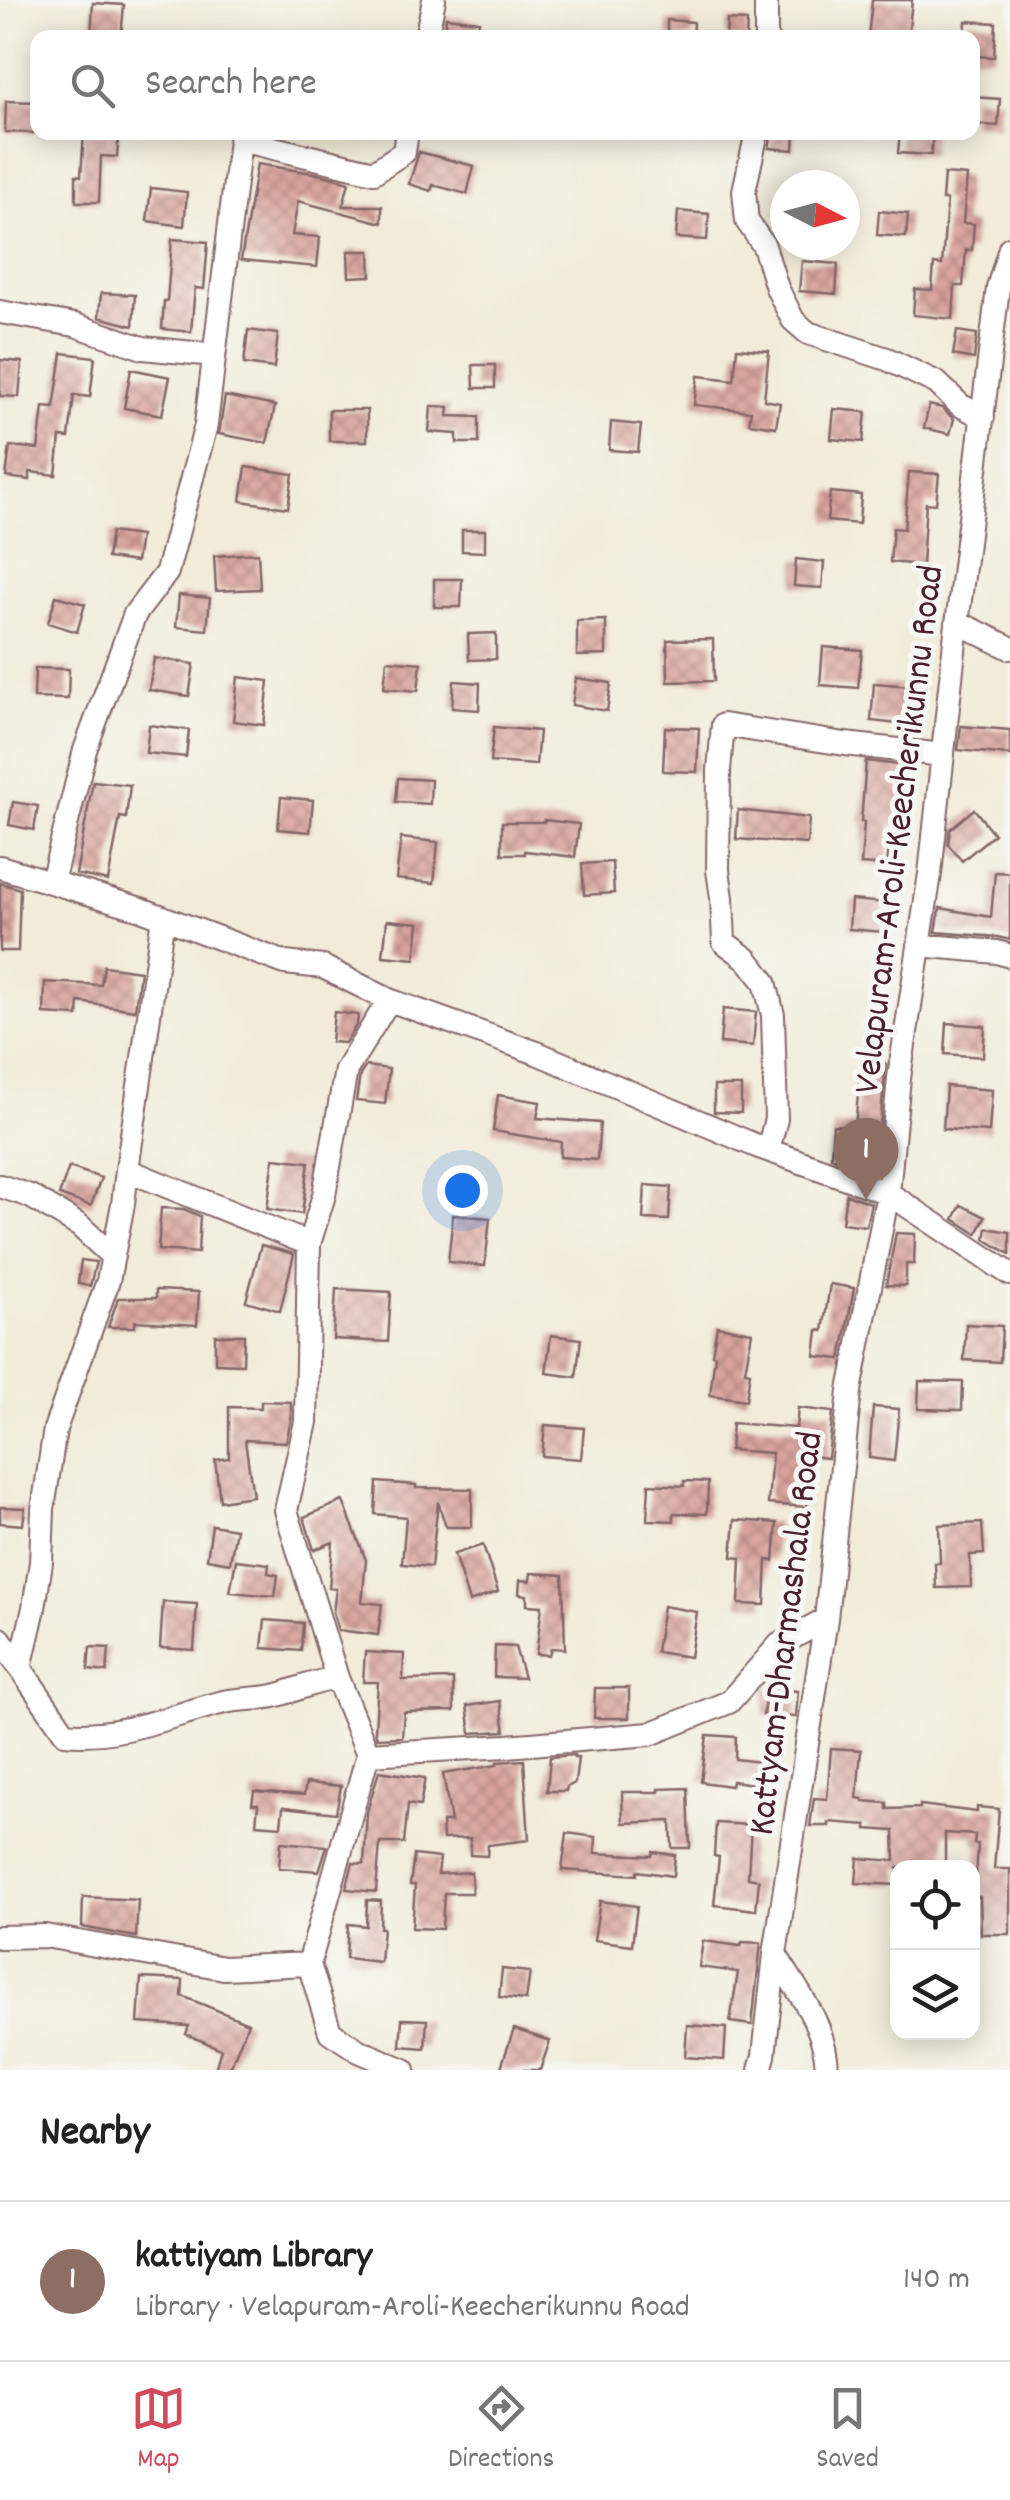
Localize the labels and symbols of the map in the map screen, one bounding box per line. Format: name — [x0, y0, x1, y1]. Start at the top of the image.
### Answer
north arrow — [770, 170, 860, 260]
street label: Velapuram-Aroli-Keecherikunnu Road — [842, 562, 961, 1097]
pin: 1 — [834, 1118, 898, 1200]
your location — [437, 1165, 488, 1216]
street label: Kattyam-Dharmashala Road — [736, 1429, 841, 1839]

